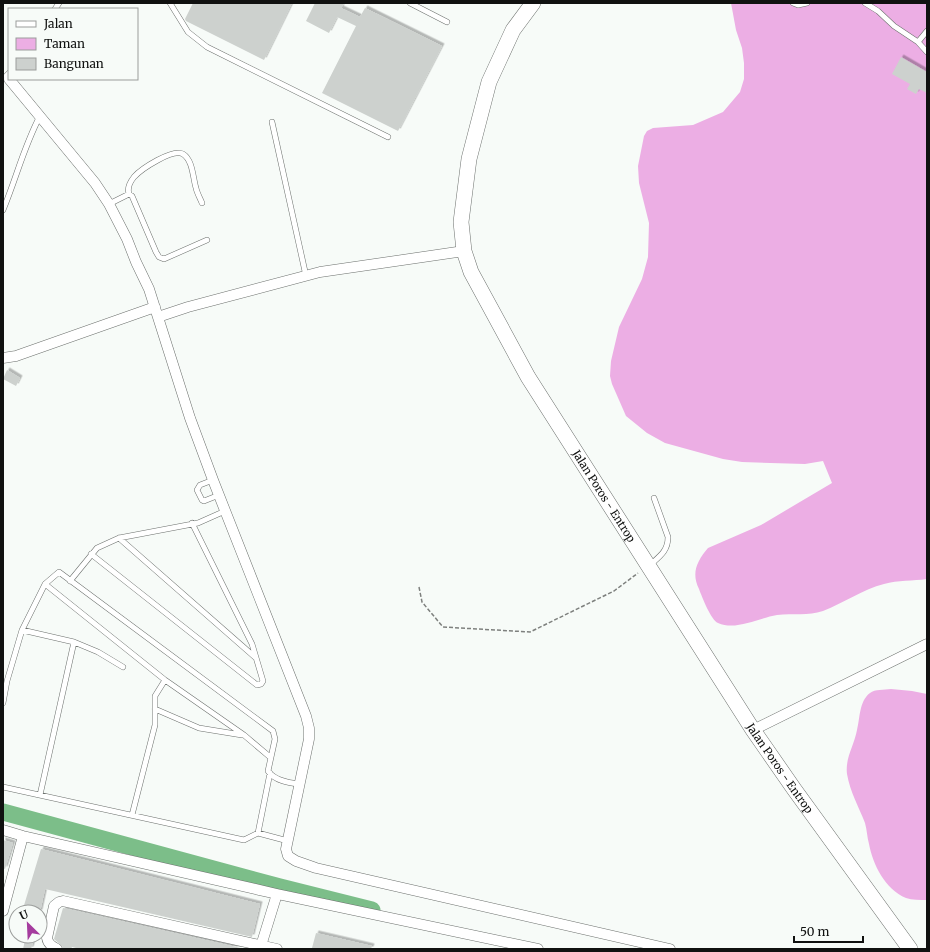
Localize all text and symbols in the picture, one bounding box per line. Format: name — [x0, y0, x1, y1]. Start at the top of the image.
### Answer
legend — [8, 8, 138, 80]
text: Jalan — [43, 16, 73, 31]
text: Taman — [44, 36, 85, 51]
text: Bangunan — [44, 56, 104, 71]
street label: Jalan Poros - Entrop — [569, 447, 639, 545]
street label: Jalan Poros - Entrop — [743, 720, 816, 816]
north arrow — [8, 904, 48, 944]
text: U — [17, 906, 31, 923]
scale bar — [794, 918, 863, 944]
text: 50 m — [800, 924, 829, 939]

